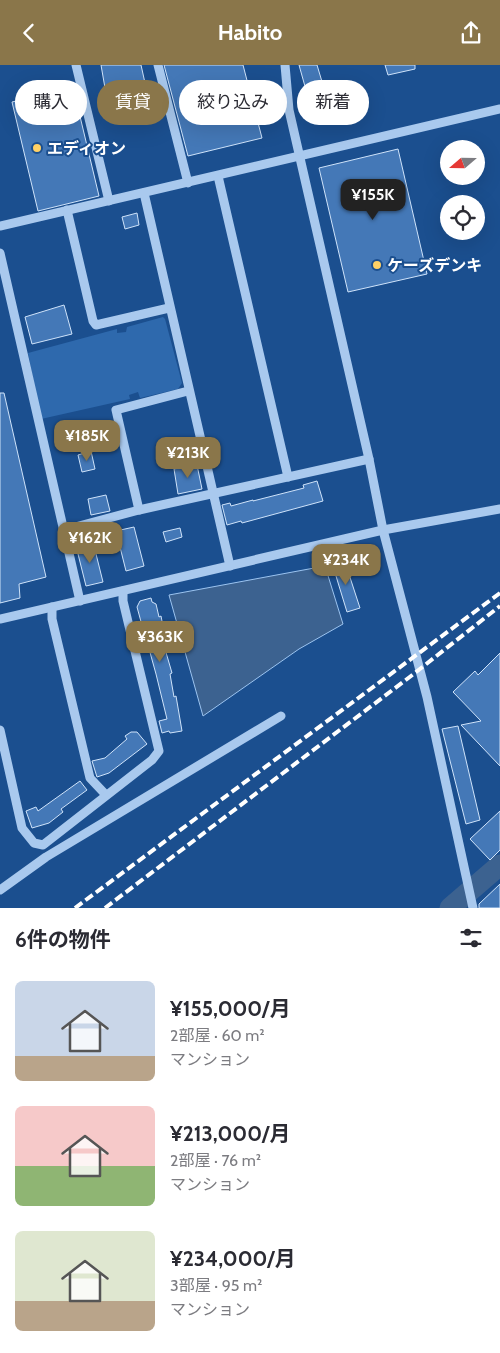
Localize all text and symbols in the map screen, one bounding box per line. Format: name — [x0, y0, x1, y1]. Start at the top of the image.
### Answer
icon: back — [15, 19, 43, 47]
text: Habito — [218, 19, 282, 46]
icon: share — [457, 19, 485, 47]
chip: 購入 — [15, 80, 87, 125]
chip: 賃貸 — [97, 80, 169, 125]
chip: 絞り込み — [179, 80, 287, 125]
chip: 新着 — [297, 80, 369, 125]
place label: エディオン — [47, 139, 126, 158]
north arrow — [440, 140, 485, 185]
map controls — [440, 140, 485, 240]
marker: エディオン — [31, 142, 43, 154]
pin: ¥155K — [338, 179, 408, 221]
text: ¥155K — [352, 185, 394, 204]
button: locate — [440, 195, 485, 240]
place label: ケーズデンキ — [387, 256, 482, 275]
marker: ケーズデンキ — [371, 259, 383, 271]
pin: ¥185K — [52, 419, 122, 462]
text: ¥185K — [65, 426, 109, 445]
pin: ¥213K — [153, 437, 223, 479]
text: ¥213K — [167, 443, 209, 462]
pin: ¥162K — [55, 521, 125, 564]
text: ¥162K — [68, 528, 112, 547]
pin: ¥234K — [311, 543, 381, 586]
text: ¥234K — [323, 550, 369, 569]
pin: ¥363K — [125, 621, 195, 663]
text: ¥363K — [137, 627, 183, 646]
icon: filters — [457, 924, 485, 952]
text: 6件の物件 — [15, 927, 111, 952]
text: ¥155,000/月 — [170, 996, 290, 1021]
icon: home — [55, 1001, 115, 1061]
text: 2部屋 · 60 m² — [170, 1026, 265, 1045]
text: マンション — [170, 1050, 250, 1069]
text: ¥213,000/月 — [170, 1121, 290, 1146]
icon: home — [55, 1126, 115, 1186]
text: 2部屋 · 76 m² — [170, 1151, 261, 1170]
text: マンション — [170, 1175, 250, 1194]
text: ¥234,000/月 — [170, 1246, 296, 1271]
icon: home — [55, 1251, 115, 1311]
text: 3部屋 · 95 m² — [170, 1276, 262, 1295]
text: マンション — [170, 1300, 250, 1319]

